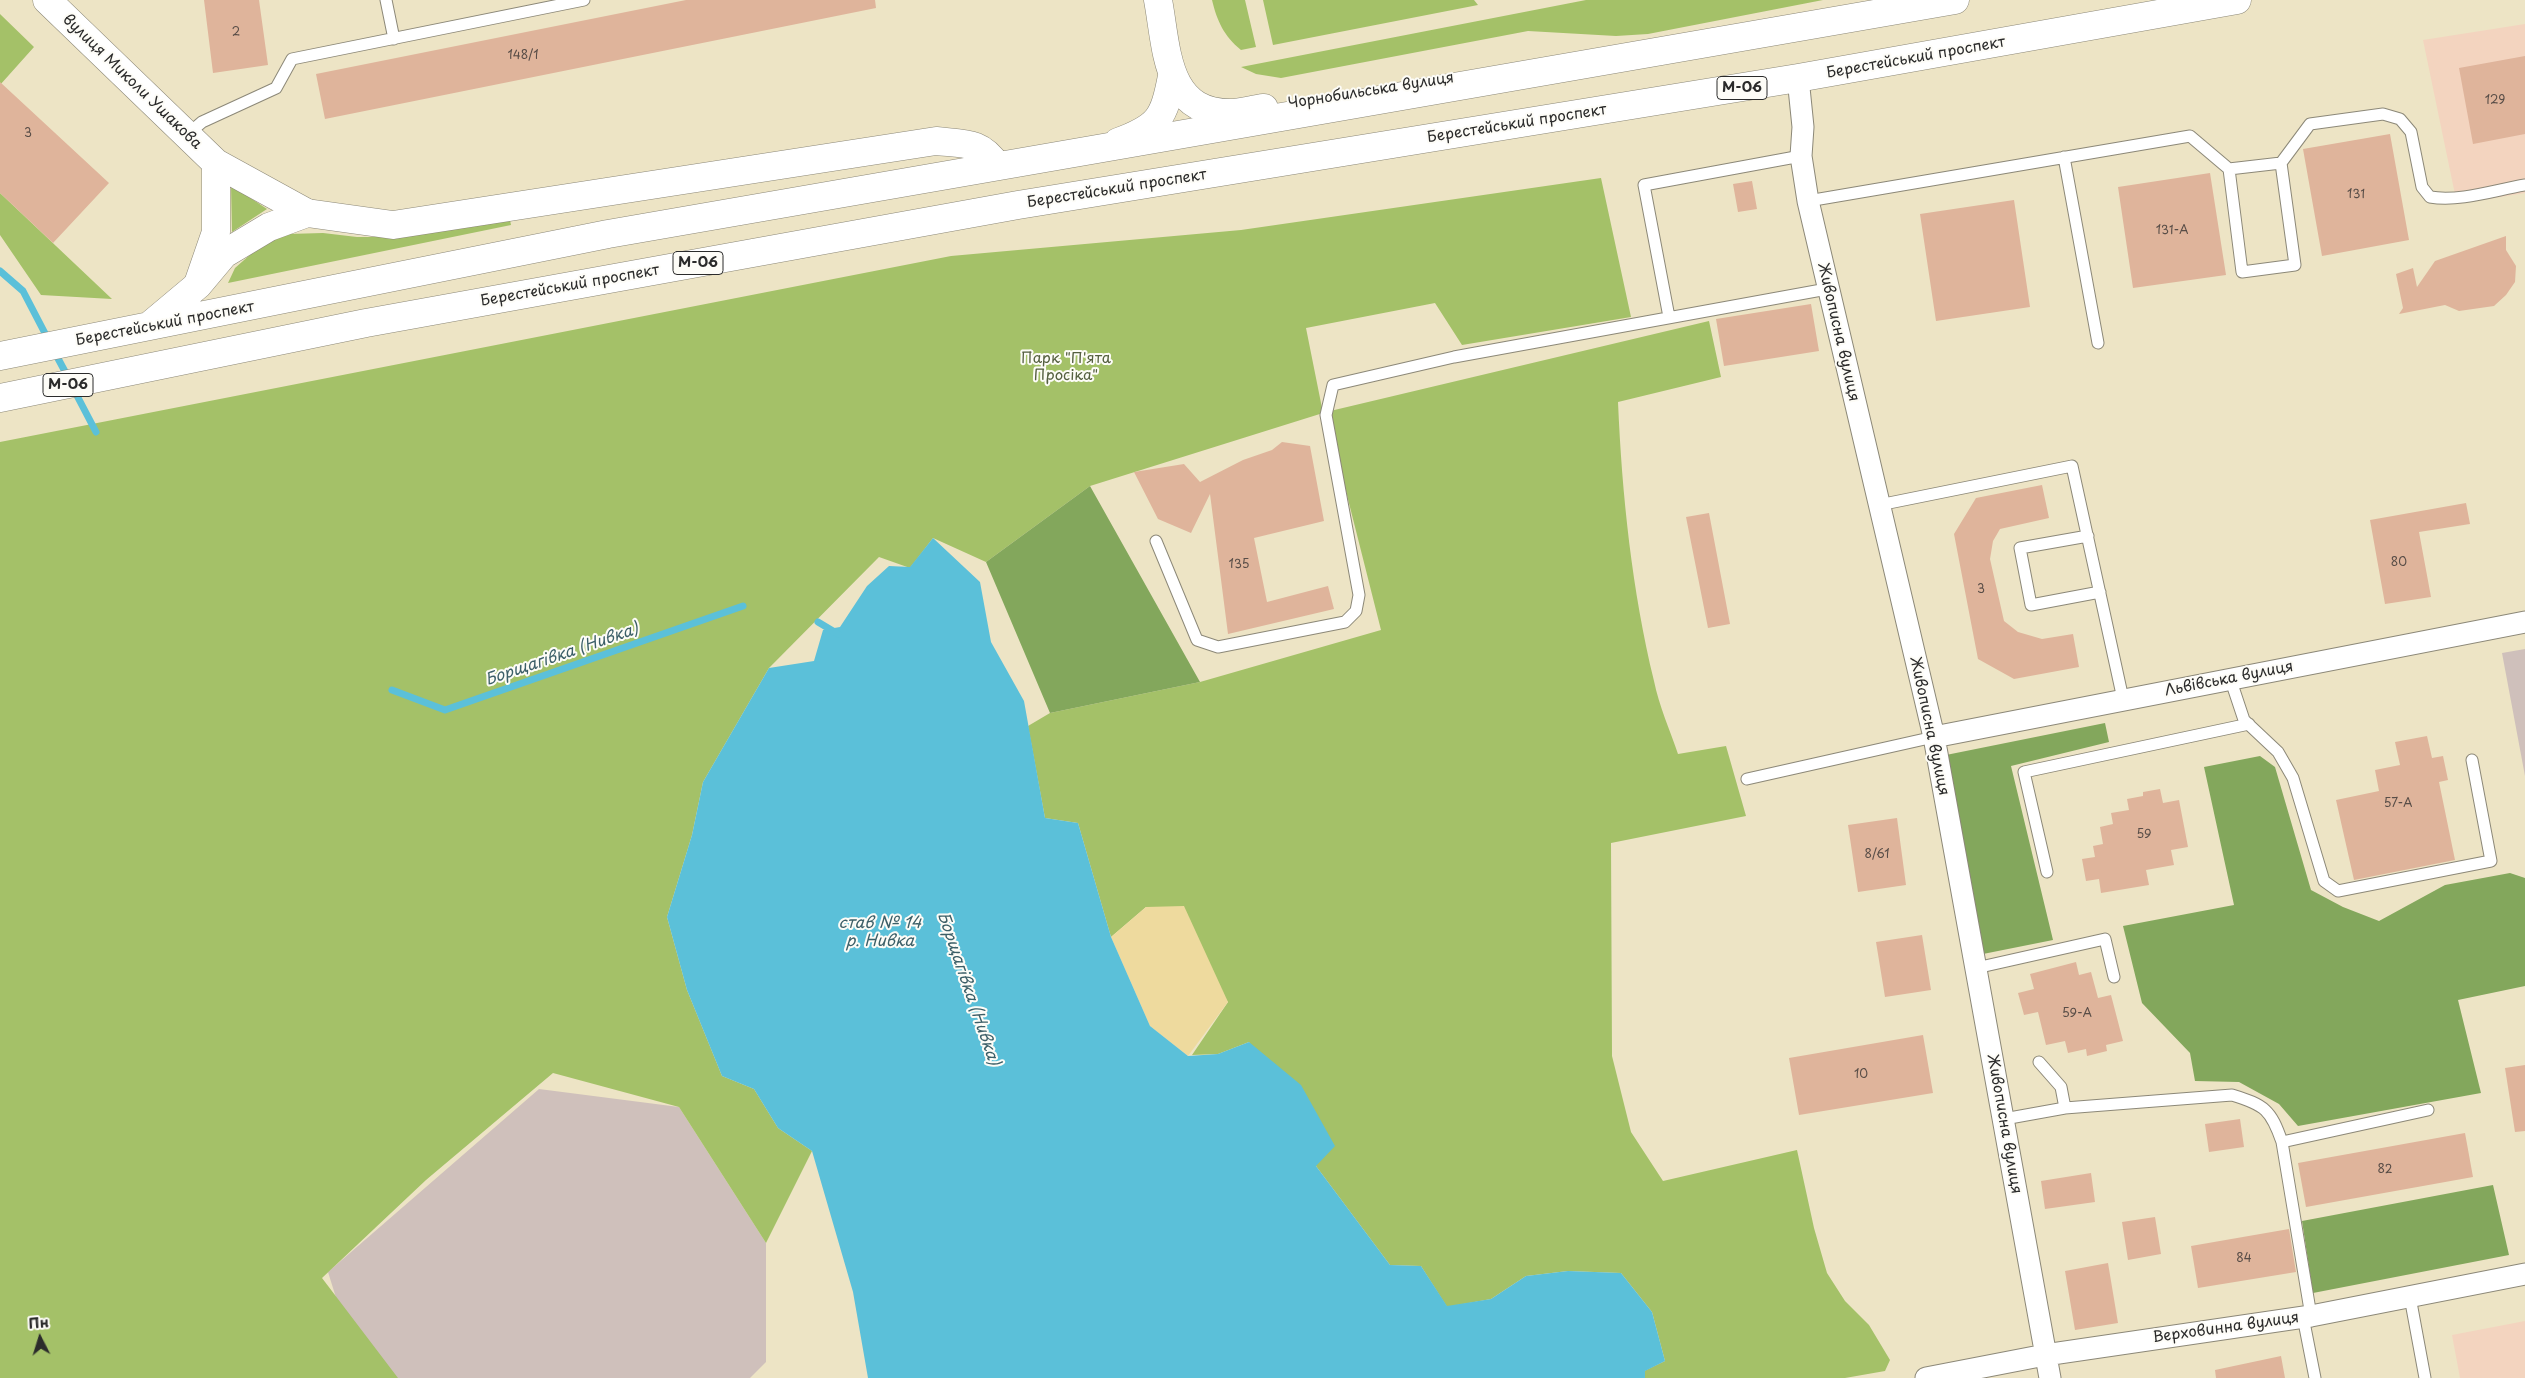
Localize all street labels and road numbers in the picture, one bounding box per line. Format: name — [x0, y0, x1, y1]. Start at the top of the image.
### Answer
street label: вулиця Миколи Ушакова — [59, 11, 205, 153]
street label: Берестейський проспект — [1825, 33, 2007, 83]
street label: Чорнобильська вулиця — [1287, 69, 1455, 113]
road number: М-06 — [1717, 76, 1767, 100]
street label: Берестейський проспект — [1426, 101, 1608, 147]
street label: Берестейський проспект — [1026, 166, 1208, 212]
road number: М-06 — [673, 252, 723, 274]
street label: Берестейський проспект — [479, 261, 661, 311]
street label: Живописна вулиця — [1813, 261, 1863, 403]
street label: Берестейський проспект — [74, 298, 256, 350]
road number: М-06 — [43, 374, 93, 396]
street label: Живописна вулиця — [1905, 655, 1953, 797]
street label: Львівська вулиця — [2163, 658, 2295, 700]
street label: Живописна вулиця — [1983, 1053, 2025, 1195]
street label: Верховинна вулиця — [2152, 1309, 2300, 1347]

